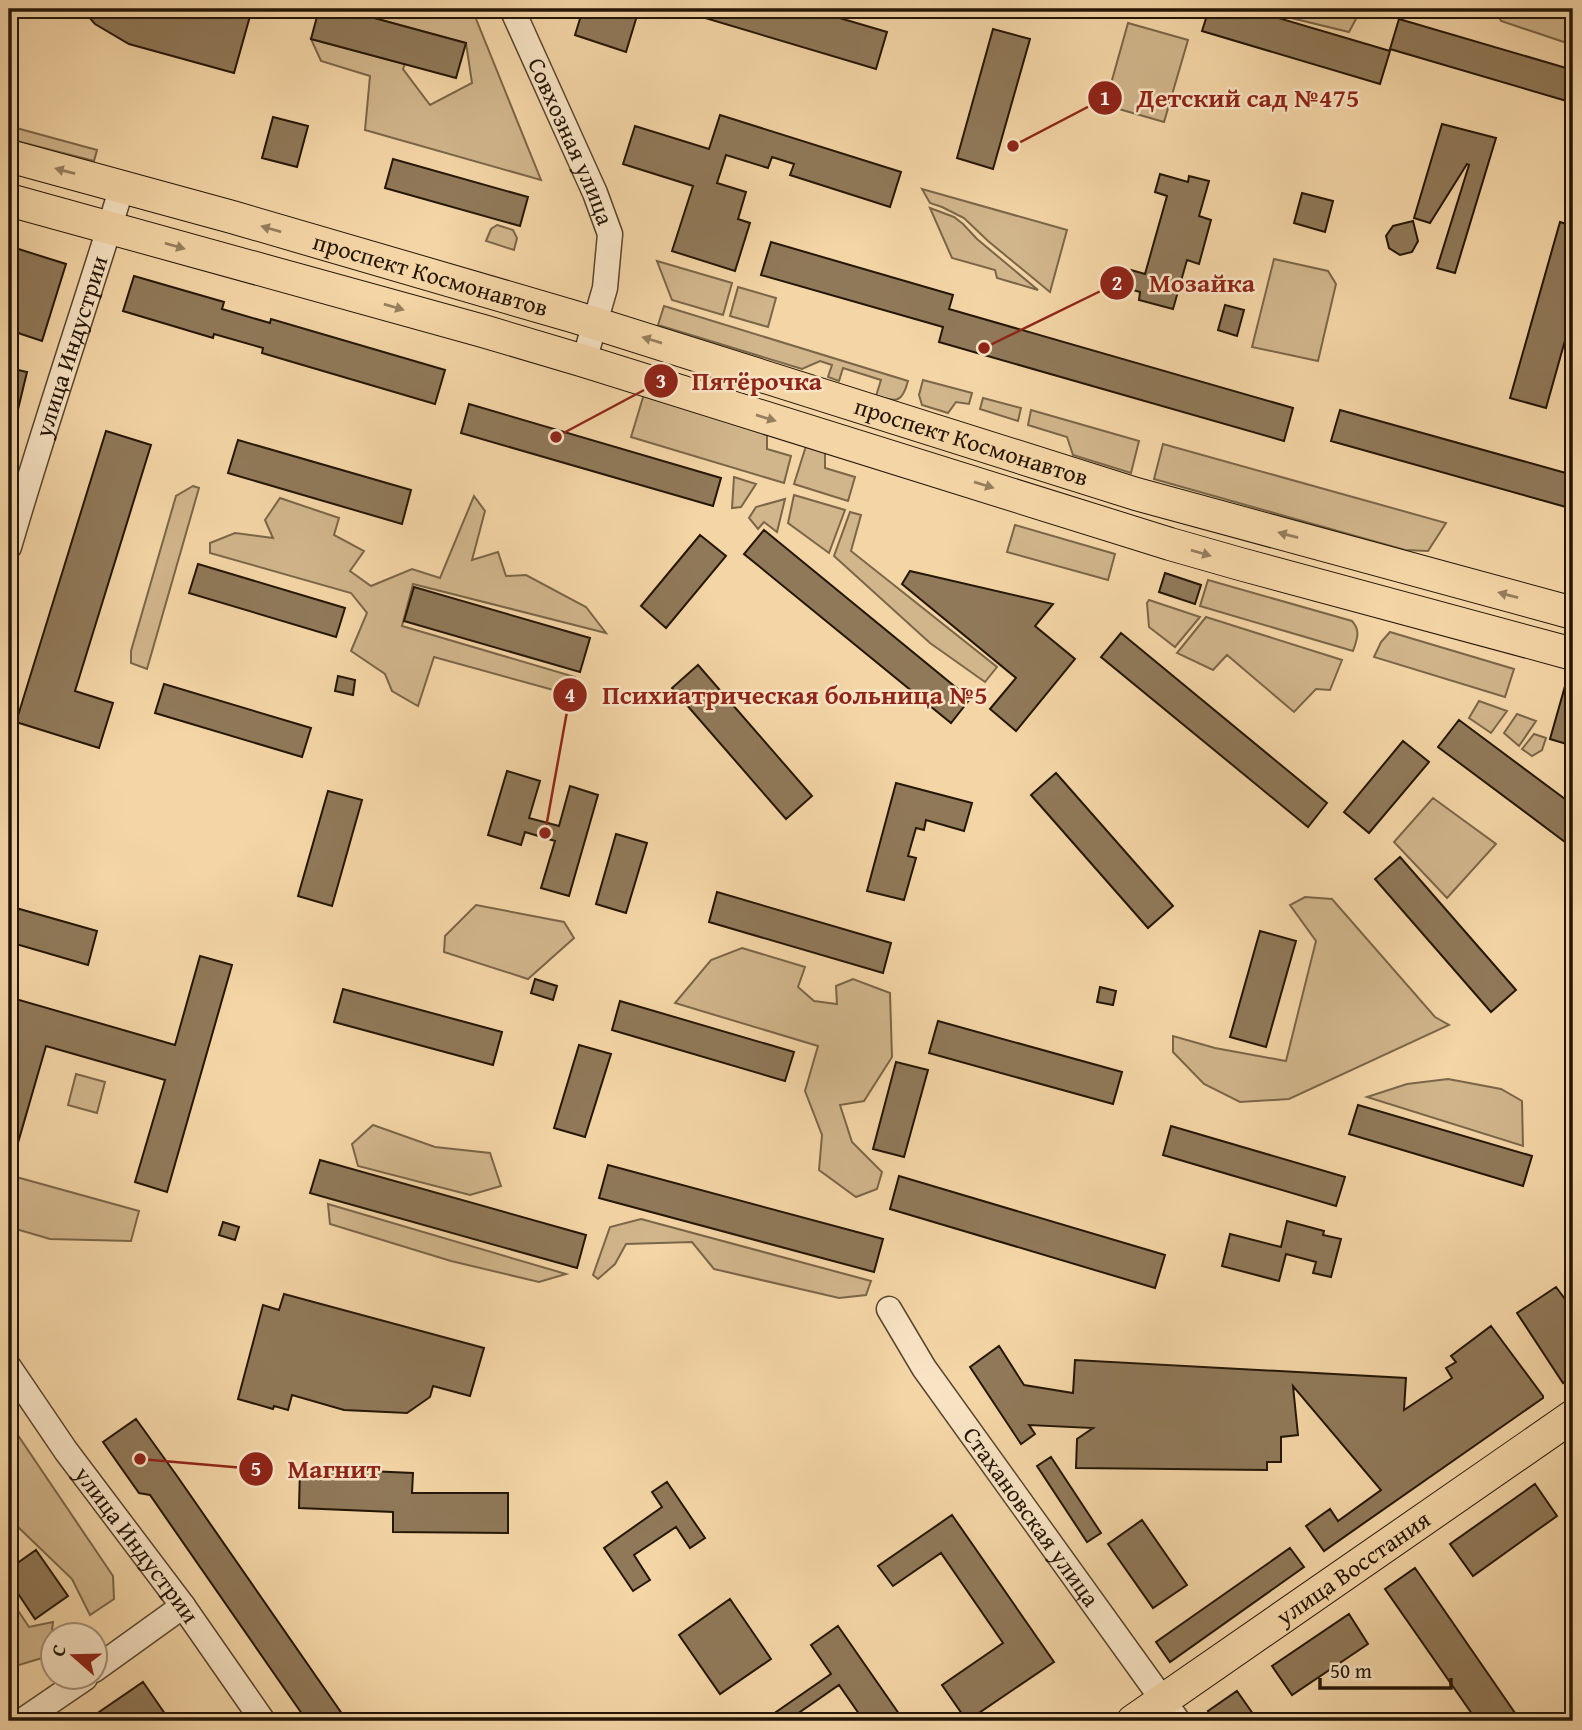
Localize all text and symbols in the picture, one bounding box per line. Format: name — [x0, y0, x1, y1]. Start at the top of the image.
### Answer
street label: Совхозная улица — [519, 52, 623, 230]
callout: Детский сад №475 — [1088, 74, 1374, 121]
text: Детский сад №475 — [1136, 78, 1360, 117]
text: 1 — [1100, 82, 1110, 113]
one-way arrow — [54, 165, 76, 176]
one-way arrow — [260, 223, 281, 233]
street label: проспект Космонавтов — [309, 224, 552, 325]
one-way arrow — [164, 241, 186, 252]
street label: улица Индустрии — [25, 251, 116, 443]
callout: Мозайка — [1100, 259, 1269, 306]
text: Мозайка — [1149, 263, 1256, 302]
text: 2 — [1112, 267, 1122, 298]
one-way arrow — [384, 302, 406, 313]
one-way arrow — [642, 335, 663, 345]
callout: Пятёрочка — [643, 357, 836, 404]
text: Пятёрочка — [692, 361, 823, 400]
text: 3 — [656, 365, 666, 396]
street label: проспект Космонавтов — [850, 388, 1093, 495]
one-way arrow — [756, 413, 777, 423]
one-way arrow — [973, 480, 994, 491]
one-way arrow — [1277, 529, 1299, 540]
one-way arrow — [1190, 548, 1211, 558]
one-way arrow — [1497, 589, 1518, 599]
callout: Психиатрическая больница №5 — [553, 671, 1001, 718]
text: Психиатрическая больница №5 — [602, 675, 988, 714]
text: 4 — [565, 679, 576, 710]
street label: Стахановская улица — [955, 1419, 1109, 1614]
callout: Магнит — [238, 1446, 394, 1493]
text: Магнит — [288, 1449, 381, 1488]
text: 5 — [251, 1453, 261, 1484]
street label: улица Индустрии — [66, 1458, 208, 1630]
street label: улица Восстания — [1268, 1502, 1437, 1634]
north arrow — [38, 1622, 108, 1692]
text: С — [43, 1640, 73, 1660]
scale bar — [1320, 1646, 1451, 1690]
text: 50 m — [1330, 1655, 1372, 1686]

